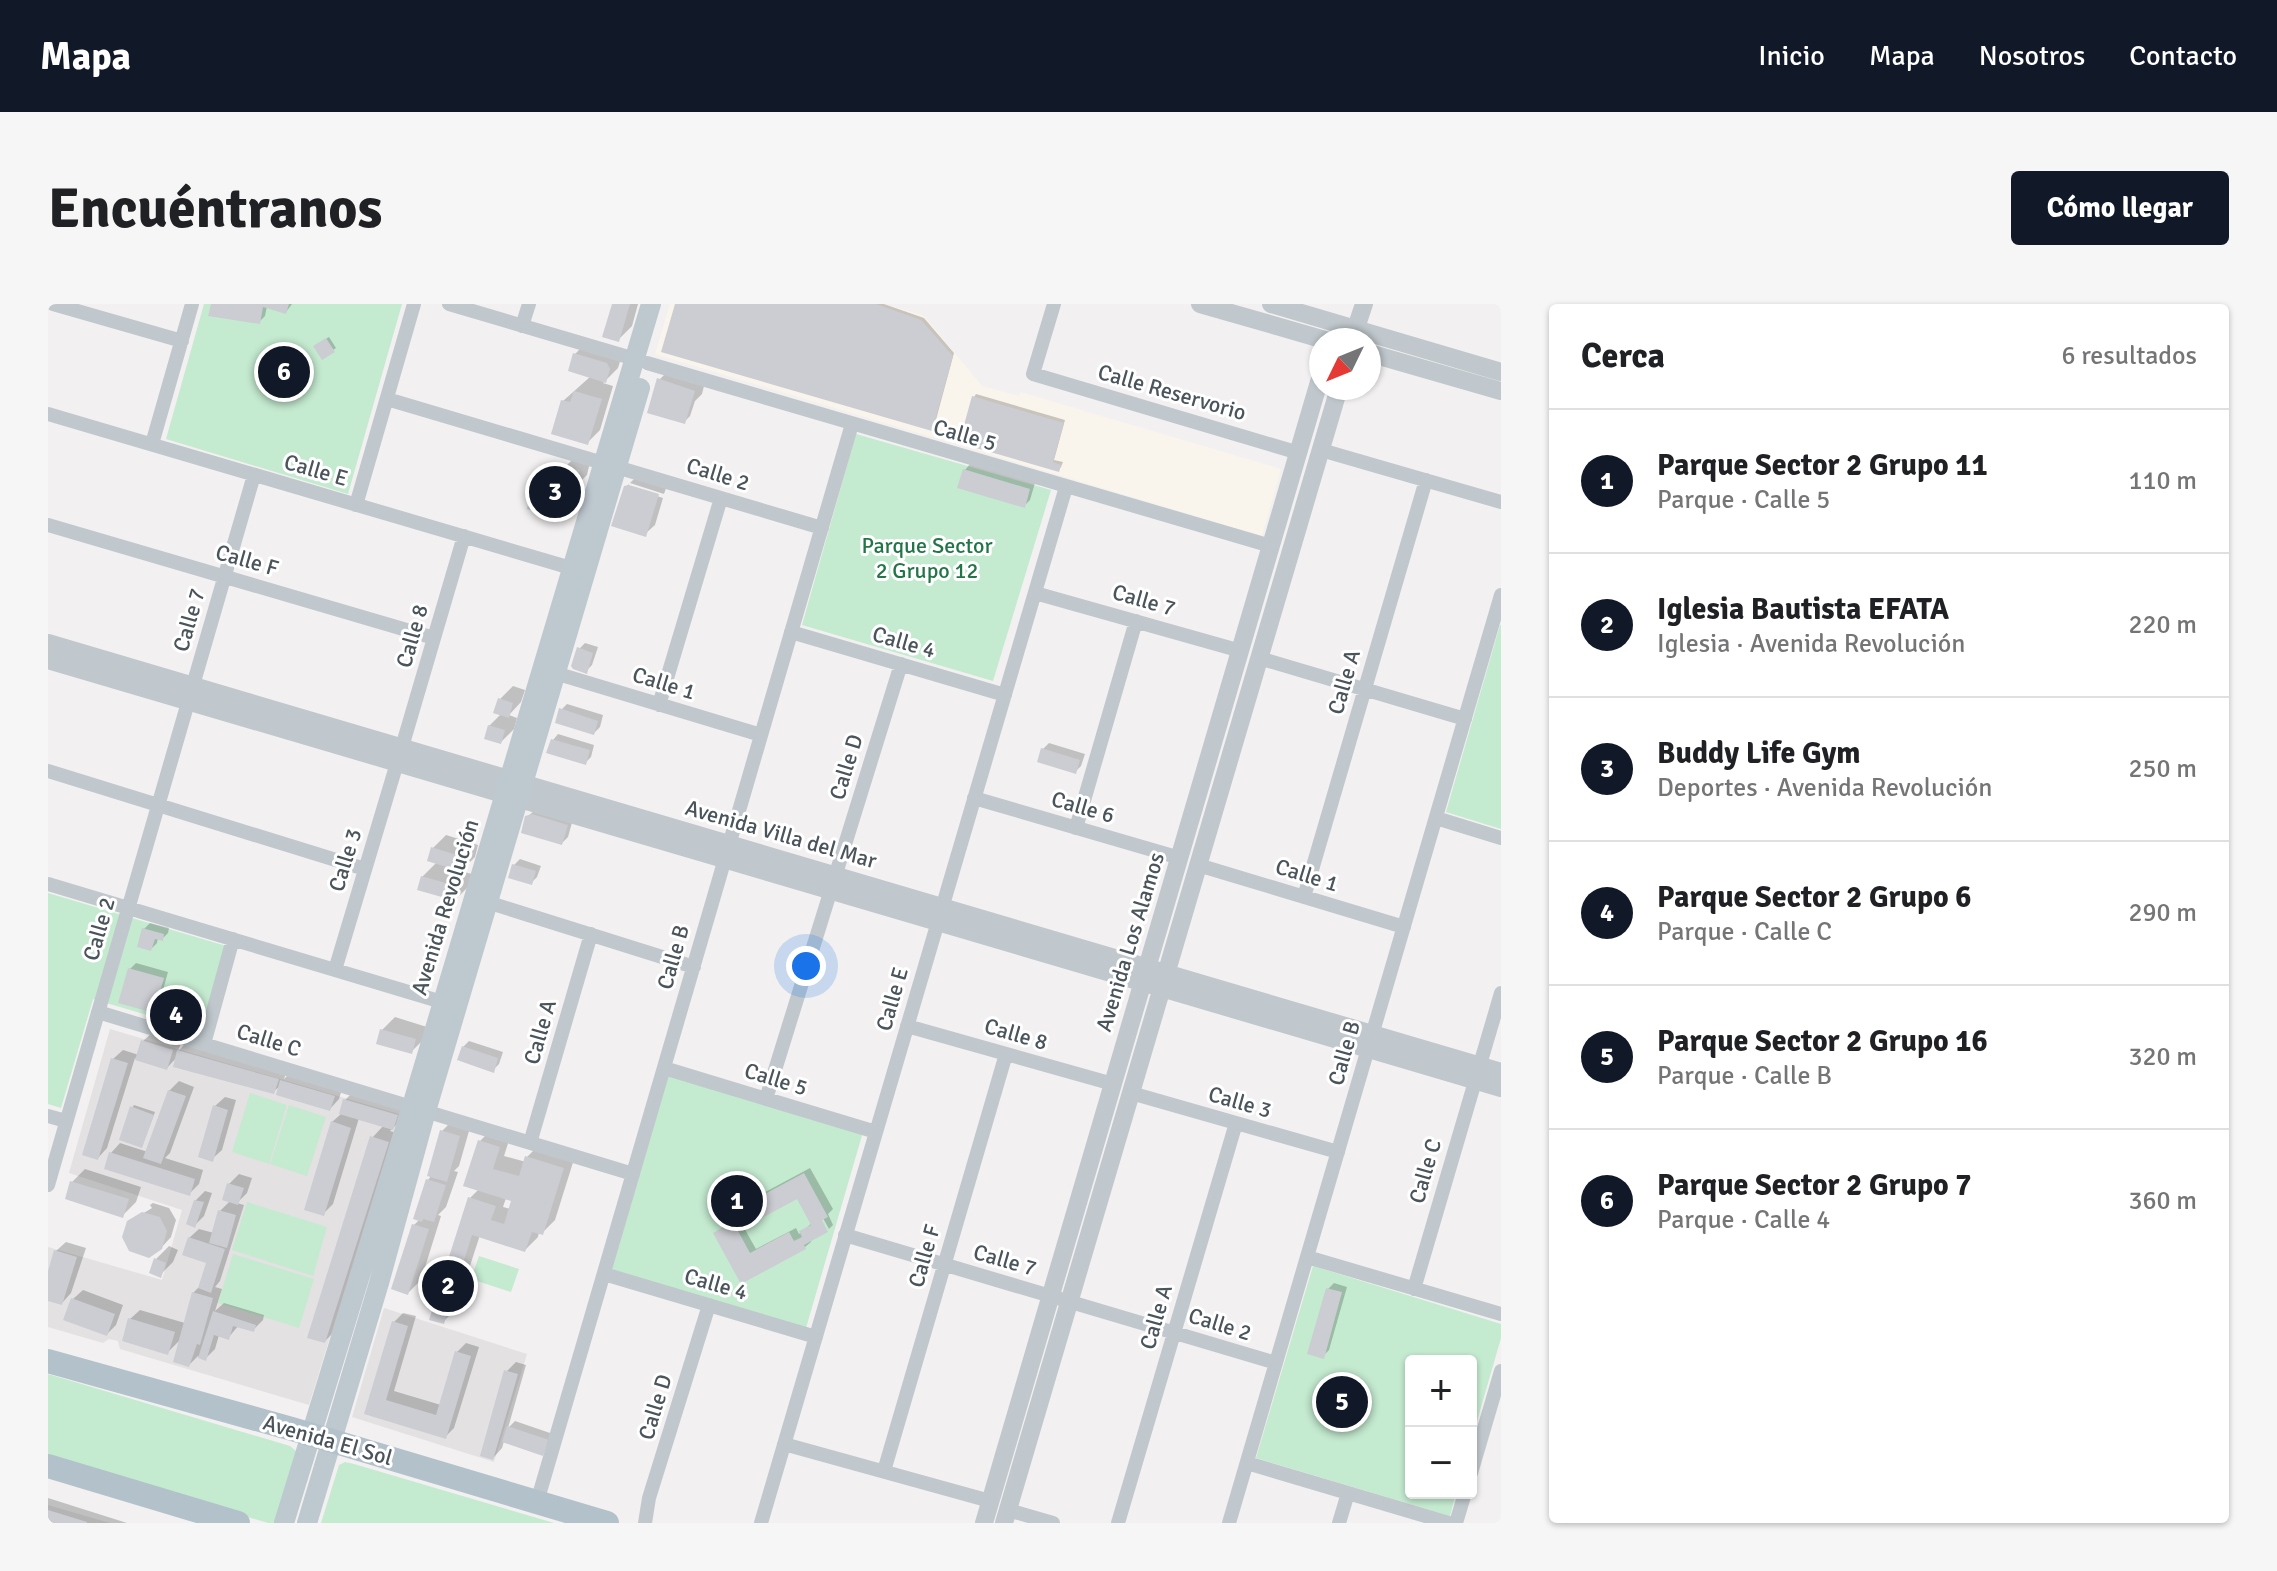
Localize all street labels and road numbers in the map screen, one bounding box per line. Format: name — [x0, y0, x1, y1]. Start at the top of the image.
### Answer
street label: Calle Reservorio — [1095, 358, 1249, 426]
street label: Calle 5 — [930, 413, 1000, 457]
street label: Calle E — [281, 448, 351, 492]
street label: Calle 2 — [683, 452, 753, 496]
street label: Calle F — [212, 538, 282, 582]
street label: Calle 7 — [1109, 578, 1179, 622]
street label: Calle 7 — [167, 585, 211, 655]
street label: Calle 8 — [390, 601, 434, 671]
street label: Calle 4 — [869, 620, 939, 664]
street label: Calle A — [1322, 646, 1366, 717]
street label: Calle 1 — [629, 661, 699, 705]
street label: Calle D — [823, 731, 869, 803]
street label: Calle 6 — [1048, 785, 1118, 829]
street label: Avenida Villa del Mar — [682, 794, 880, 874]
street label: Avenida Revolución — [405, 816, 485, 998]
street label: Calle 3 — [323, 825, 367, 895]
street label: Avenida Los Alamos — [1090, 849, 1170, 1035]
street label: Calle 1 — [1272, 853, 1342, 897]
street label: Calle 2 — [77, 894, 121, 964]
street label: Calle B — [651, 922, 695, 992]
street label: Calle E — [870, 964, 914, 1034]
street label: Calle A — [518, 996, 562, 1067]
street label: Calle 8 — [981, 1012, 1051, 1056]
street label: Calle C — [234, 1017, 304, 1063]
street label: Calle B — [1322, 1018, 1366, 1088]
street label: Calle 5 — [741, 1057, 811, 1101]
street label: Calle 3 — [1205, 1080, 1275, 1124]
street label: Calle C — [1403, 1136, 1447, 1206]
street label: Calle F — [902, 1221, 946, 1291]
street label: Calle 7 — [970, 1238, 1040, 1282]
street label: Calle 4 — [681, 1262, 751, 1306]
street label: Calle A — [1134, 1281, 1178, 1352]
street label: Calle 2 — [1185, 1302, 1255, 1346]
street label: Calle D — [632, 1371, 678, 1443]
street label: Avenida El Sol — [260, 1409, 396, 1471]

